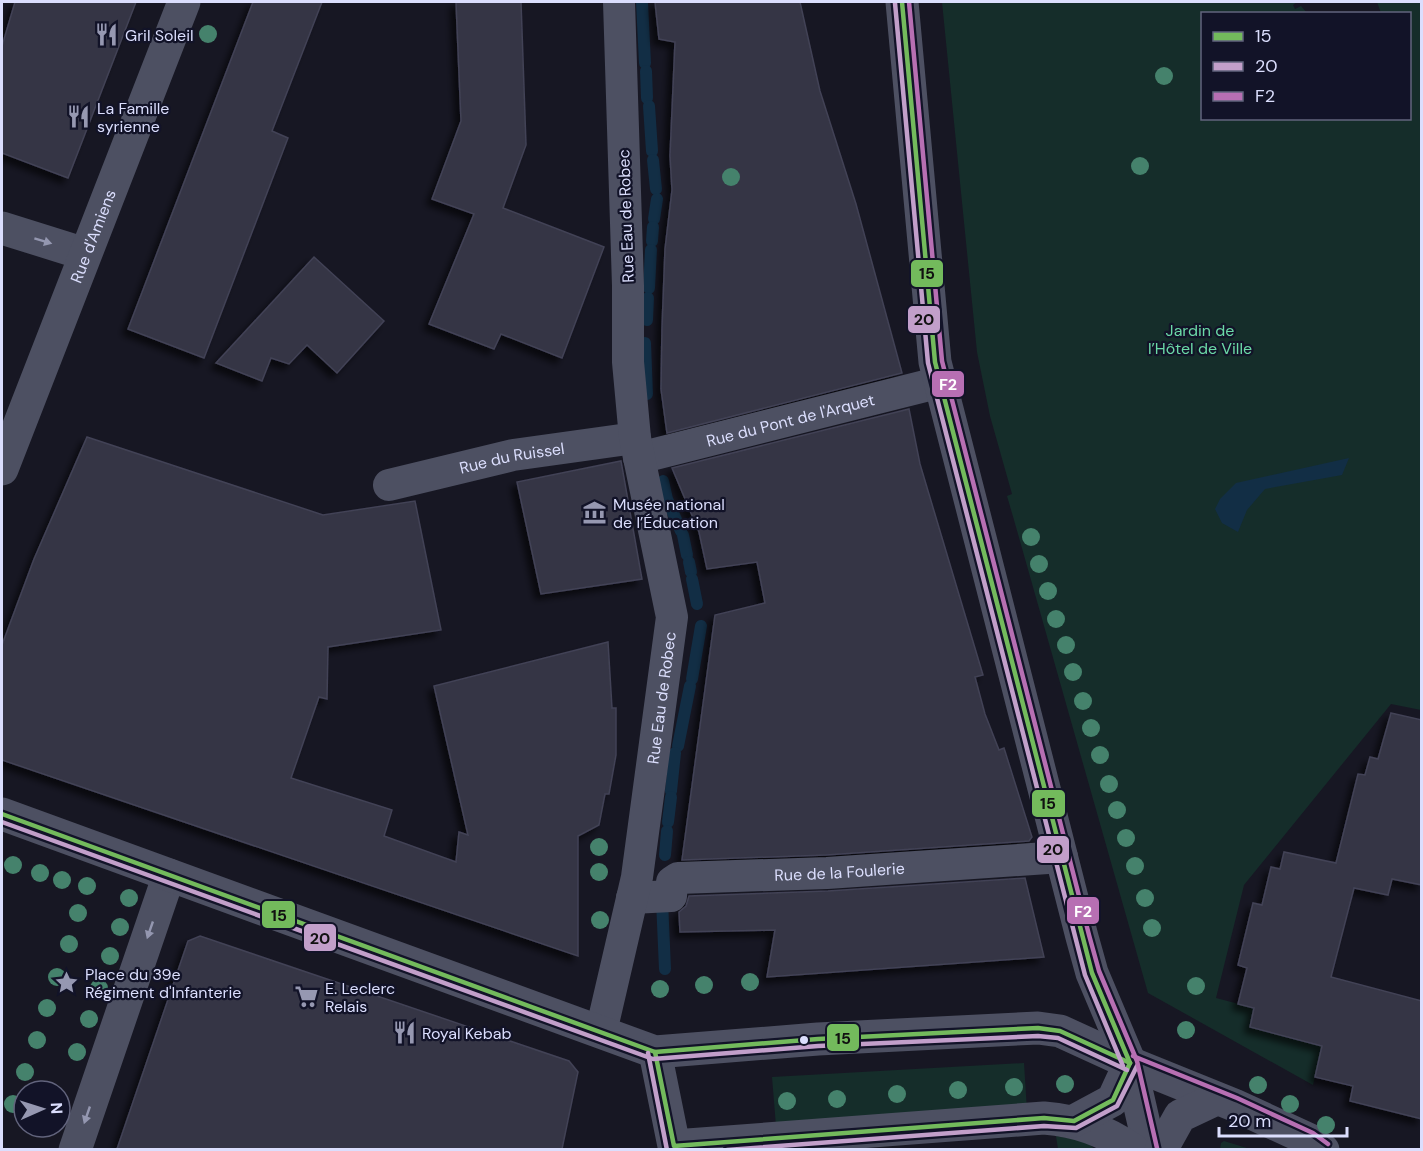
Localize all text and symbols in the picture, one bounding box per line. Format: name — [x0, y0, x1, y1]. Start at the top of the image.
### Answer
legend — [1201, 12, 1411, 120]
restaurant icon: Gril Soleil — [94, 22, 120, 48]
text: 15 — [1255, 24, 1272, 48]
place label: Gril Soleil — [125, 25, 194, 46]
text: 20 — [1255, 54, 1278, 78]
text: F2 — [1255, 84, 1275, 108]
place label: La Famille syrienne — [97, 98, 169, 137]
restaurant icon: La Famille syrienne — [66, 104, 92, 130]
street label: Rue Eau de Robec — [613, 149, 639, 283]
street label: Rue d'Amiens — [65, 186, 120, 286]
one-way arrow — [34, 237, 52, 246]
line badge: 15 — [910, 259, 944, 288]
text: 15 — [919, 263, 935, 284]
line badge: 20 — [907, 305, 941, 334]
text: 20 — [914, 309, 934, 330]
park label: Jardin de l’Hôtel de Ville — [1148, 320, 1252, 359]
line badge: F2 — [931, 370, 965, 398]
text: F2 — [939, 374, 957, 395]
street label: Rue du Pont de l'Arquet — [704, 389, 877, 451]
street label: Rue du Ruissel — [457, 437, 566, 478]
place label: Musée national de l’Éducation — [613, 494, 725, 533]
museum icon: Musée national de l’Éducation — [582, 500, 608, 526]
street label: Rue Eau de Robec — [642, 630, 680, 765]
line badge: 15 — [1031, 789, 1066, 818]
text: 15 — [1040, 793, 1056, 814]
line badge: 20 — [1036, 835, 1070, 864]
text: 20 — [1043, 839, 1063, 860]
street label: Rue de la Foulerie — [774, 857, 905, 885]
line badge: F2 — [1066, 896, 1100, 925]
line badge: 15 — [261, 900, 296, 929]
text: F2 — [1074, 901, 1092, 922]
text: 15 — [271, 905, 287, 926]
one-way arrow — [145, 922, 155, 940]
line badge: 20 — [303, 923, 337, 952]
text: 20 — [310, 928, 330, 949]
place label: Place du 39e Régiment d'Infanterie — [85, 964, 241, 1003]
place icon: Place du 39e Régiment d'Infanterie — [54, 970, 80, 996]
place label: E. Leclerc Relais — [325, 978, 395, 1017]
supermarket icon: E. Leclerc Relais — [294, 984, 320, 1010]
restaurant icon: Royal Kebab — [391, 1020, 417, 1046]
place label: Royal Kebab — [422, 1023, 511, 1044]
line badge: 15 — [826, 1023, 860, 1052]
text: 15 — [835, 1028, 851, 1049]
unlabelled marker — [798, 1034, 810, 1046]
north arrow — [12, 1079, 72, 1139]
scale bar — [1219, 1100, 1346, 1138]
text: N — [46, 1102, 67, 1115]
one-way arrow — [82, 1106, 92, 1124]
text: 20 m — [1228, 1109, 1271, 1133]

